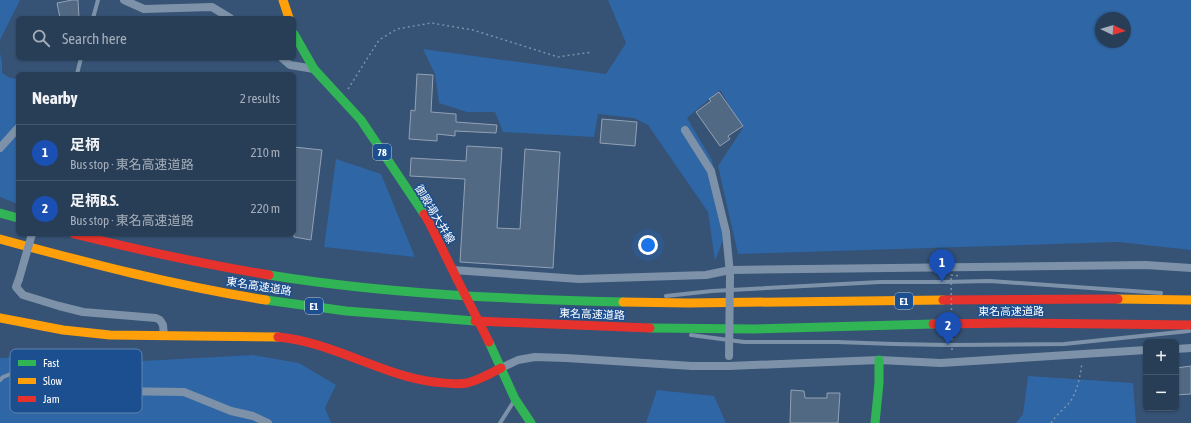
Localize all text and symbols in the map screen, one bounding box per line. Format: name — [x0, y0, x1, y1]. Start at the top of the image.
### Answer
north arrow — [1095, 12, 1131, 48]
search box — [16, 16, 296, 60]
icon: search — [30, 27, 52, 49]
text: Search here — [62, 30, 127, 47]
text: Nearby — [32, 88, 78, 108]
text: 2 results — [240, 91, 280, 106]
text: 足柄 — [70, 136, 100, 153]
road number: 78 — [373, 144, 391, 160]
text: 1 — [42, 145, 48, 160]
text: 210 m — [251, 145, 280, 160]
text: Bus stop · 東名高速道路 — [70, 157, 194, 172]
street label: 御殿場大井線 — [412, 182, 457, 245]
text: 足柄B.S. — [70, 192, 119, 209]
text: 2 — [42, 201, 48, 216]
text: 220 m — [251, 201, 280, 216]
text: Bus stop · 東名高速道路 — [70, 213, 194, 228]
your location — [638, 235, 658, 255]
pin: 1 — [929, 249, 955, 282]
street label: 東名高速道路 — [225, 275, 293, 297]
road number: E1 — [895, 293, 913, 309]
road number: E1 — [305, 298, 323, 314]
street label: 東名高速道路 — [978, 305, 1044, 317]
street label: 東名高速道路 — [559, 307, 625, 321]
pin: 2 — [935, 312, 961, 345]
map controls — [1143, 339, 1179, 411]
button: + — [1143, 339, 1179, 375]
legend — [10, 349, 142, 413]
text: Fast — [43, 357, 59, 369]
text: Slow — [43, 375, 62, 387]
button: − — [1143, 375, 1179, 411]
text: Jam — [43, 393, 60, 405]

